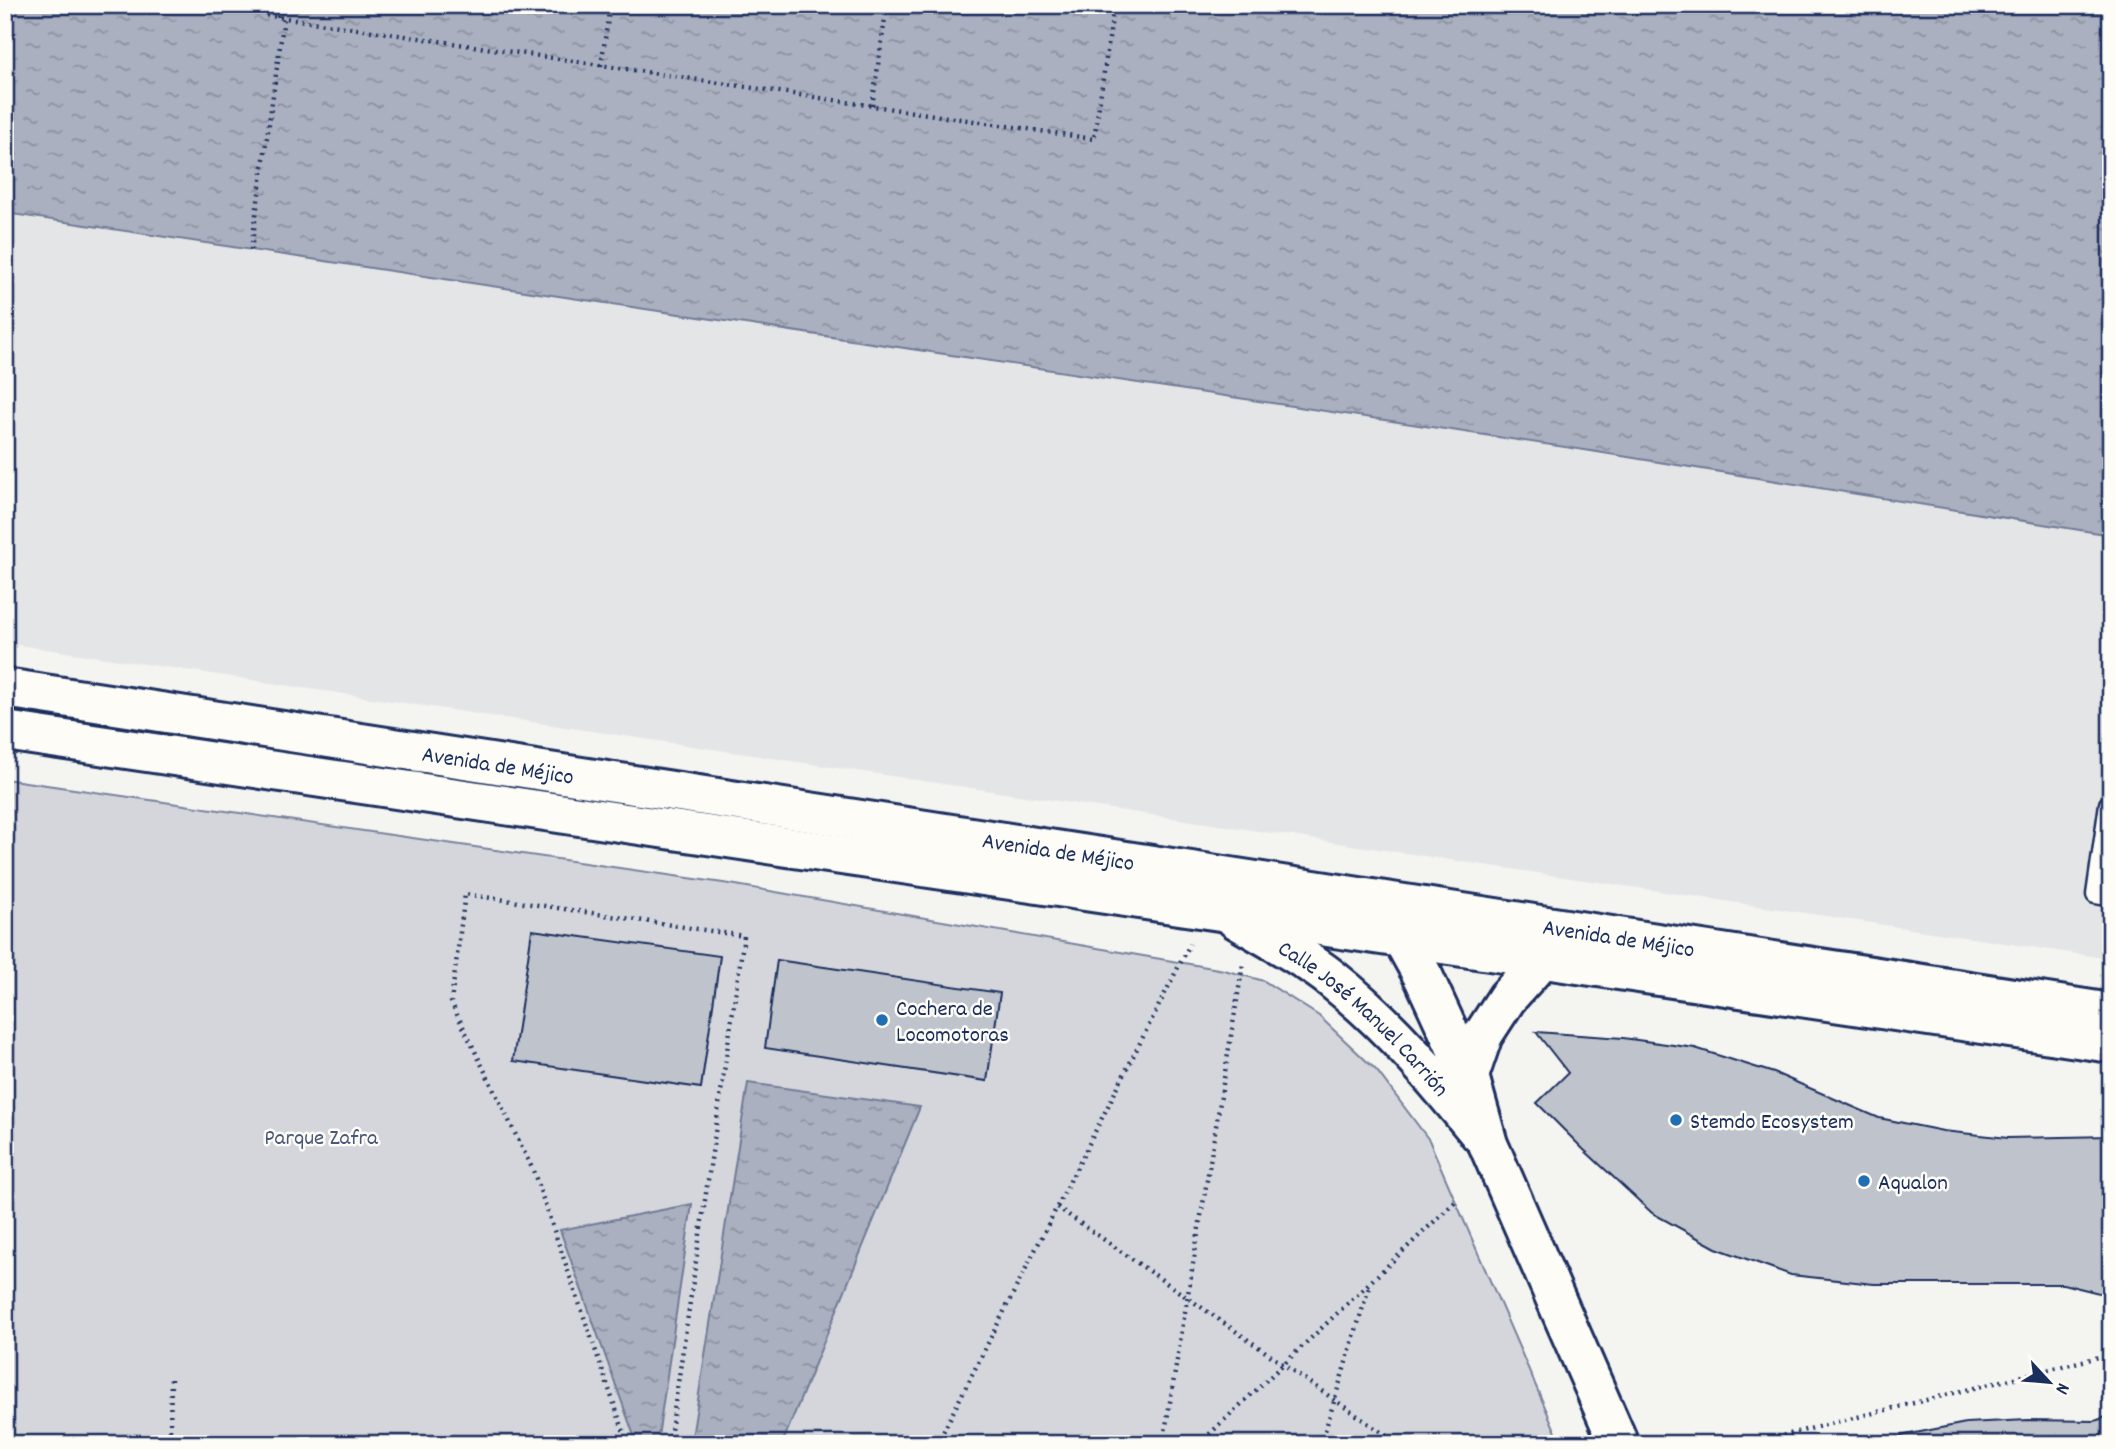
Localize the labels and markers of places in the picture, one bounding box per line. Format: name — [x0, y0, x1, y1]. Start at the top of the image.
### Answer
place label: Cochera de Locomotoras — [896, 994, 1009, 1053]
marker: Cochera de Locomotoras — [874, 1012, 890, 1028]
place label: Stemdo Ecosystem — [1690, 1107, 1854, 1140]
marker: Stemdo Ecosystem — [1668, 1112, 1684, 1128]
place label: Aqualon — [1878, 1168, 1948, 1201]
marker: Aqualon — [1856, 1173, 1872, 1189]

